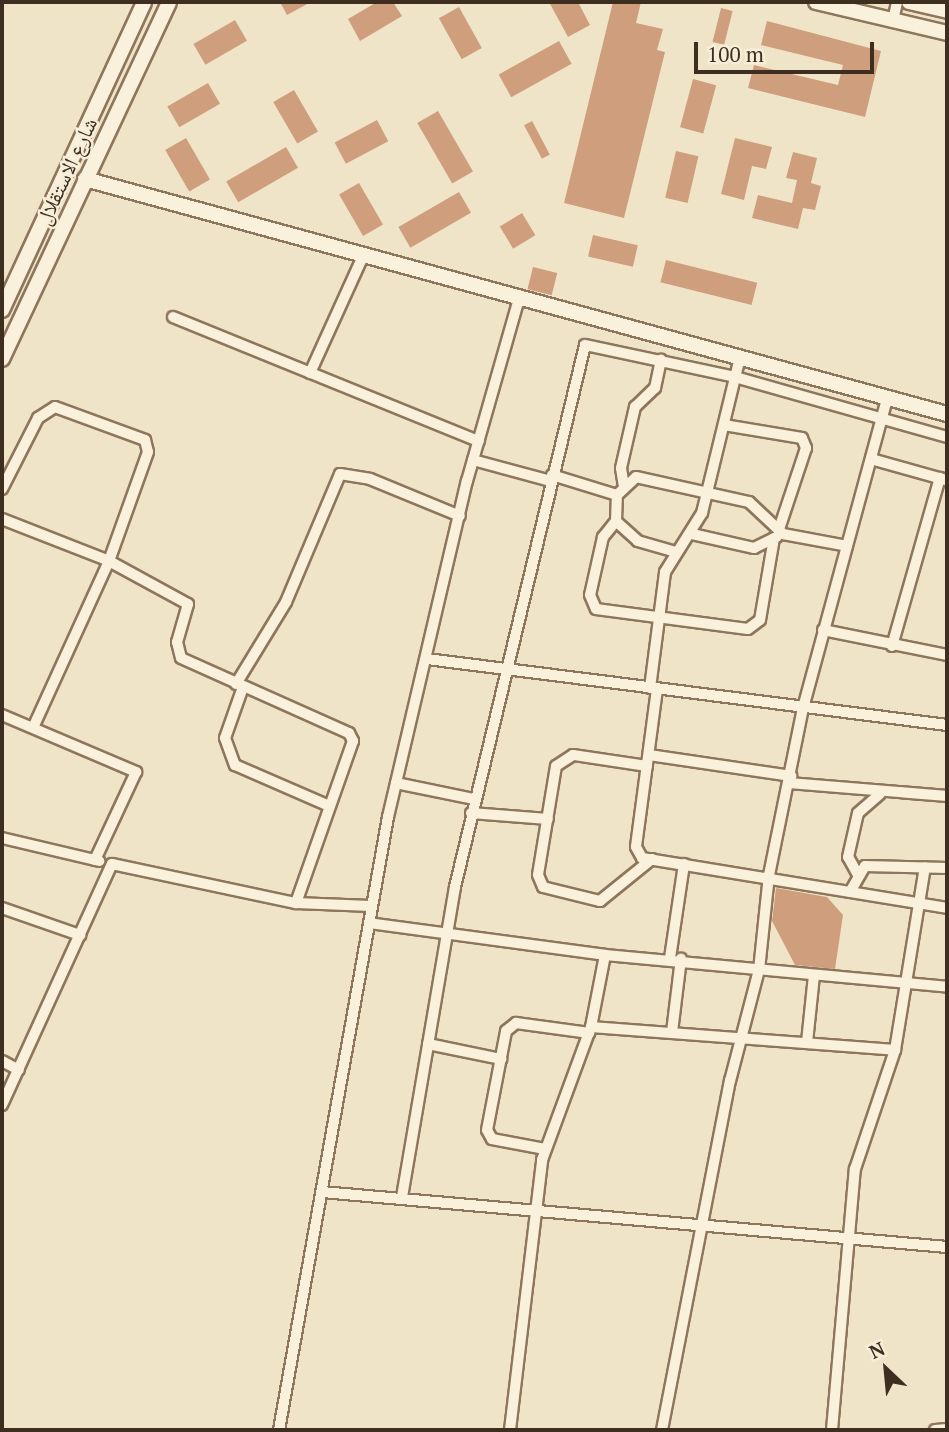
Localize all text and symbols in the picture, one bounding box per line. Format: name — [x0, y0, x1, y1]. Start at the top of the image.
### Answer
scale bar — [697, 28, 877, 72]
text: 100 m — [707, 40, 764, 68]
street label: شارع الاستقلال — [30, 113, 102, 229]
north arrow — [851, 1334, 921, 1404]
text: N — [865, 1335, 889, 1364]

